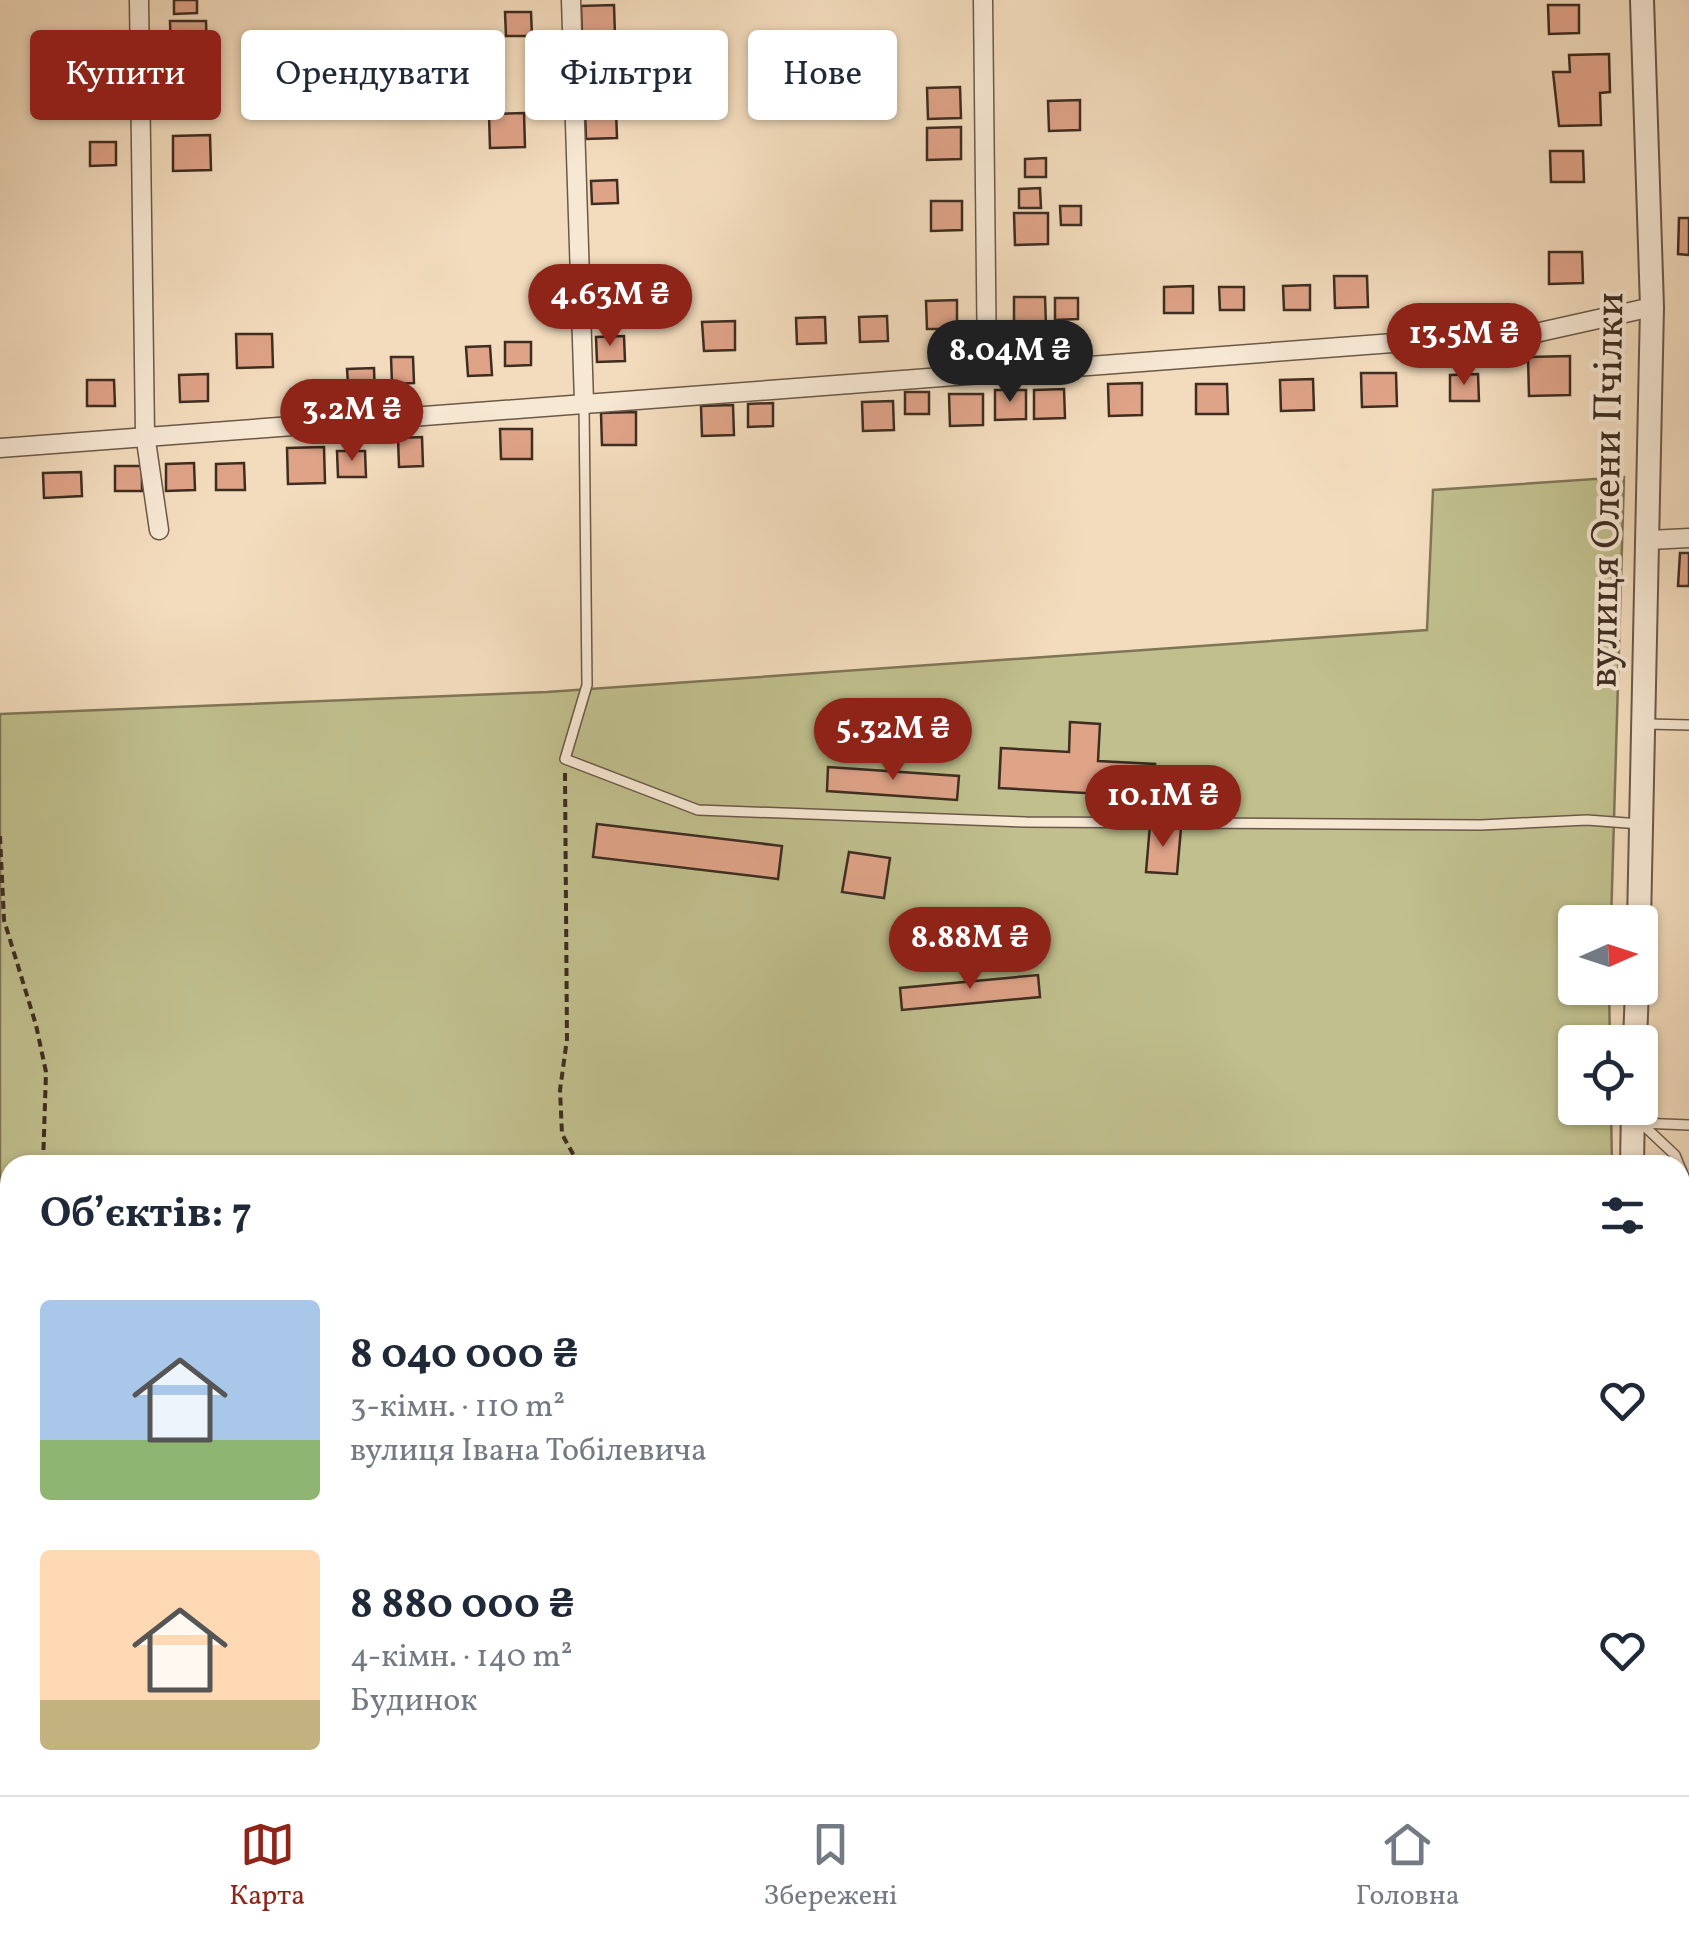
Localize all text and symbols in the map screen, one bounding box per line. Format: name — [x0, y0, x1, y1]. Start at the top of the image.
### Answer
chip: Купити — [30, 30, 221, 120]
chip: Орендувати — [241, 30, 505, 120]
chip: Фільтри — [525, 30, 728, 120]
chip: Нове — [748, 30, 897, 120]
pin: 4.63M ₴ — [518, 264, 702, 349]
text: 4.63M ₴ — [550, 274, 670, 318]
street label: вулиця Олени Пчілки — [1578, 292, 1640, 688]
pin: 13.5M ₴ — [1372, 303, 1556, 388]
text: 13.5M ₴ — [1409, 313, 1519, 357]
pin: 8.04M ₴ — [918, 320, 1102, 405]
text: 8.04M ₴ — [949, 330, 1071, 374]
pin: 3.2M ₴ — [271, 379, 433, 464]
text: 3.2M ₴ — [302, 389, 402, 433]
pin: 5.32M ₴ — [801, 698, 985, 783]
text: 5.32M ₴ — [836, 708, 950, 752]
pin: 10.1M ₴ — [1071, 765, 1255, 850]
text: 10.1M ₴ — [1107, 775, 1219, 819]
north arrow — [1558, 905, 1658, 1005]
map controls — [1558, 905, 1658, 1125]
pin: 8.88M ₴ — [878, 907, 1062, 992]
text: 8.88M ₴ — [911, 917, 1029, 961]
button: locate — [1558, 1025, 1658, 1125]
text: Об’єктів: 7 — [40, 1186, 252, 1245]
icon: filters — [1595, 1188, 1650, 1243]
text: 8 040 000 ₴ — [350, 1327, 578, 1386]
icon: home — [120, 1340, 240, 1460]
icon: heart — [1595, 1373, 1650, 1428]
text: 3-кімн. · 110 m² — [350, 1386, 565, 1430]
text: вулиця Івана Тобілевича — [350, 1430, 707, 1474]
text: 8 880 000 ₴ — [350, 1577, 575, 1636]
icon: home — [120, 1590, 240, 1710]
icon: heart — [1595, 1623, 1650, 1678]
text: 4-кімн. · 140 m² — [350, 1636, 573, 1680]
text: Будинок — [350, 1680, 477, 1724]
tab: Карта — [229, 1817, 305, 1916]
tab: Збережені — [763, 1817, 897, 1916]
tab: Головна — [1356, 1817, 1460, 1916]

